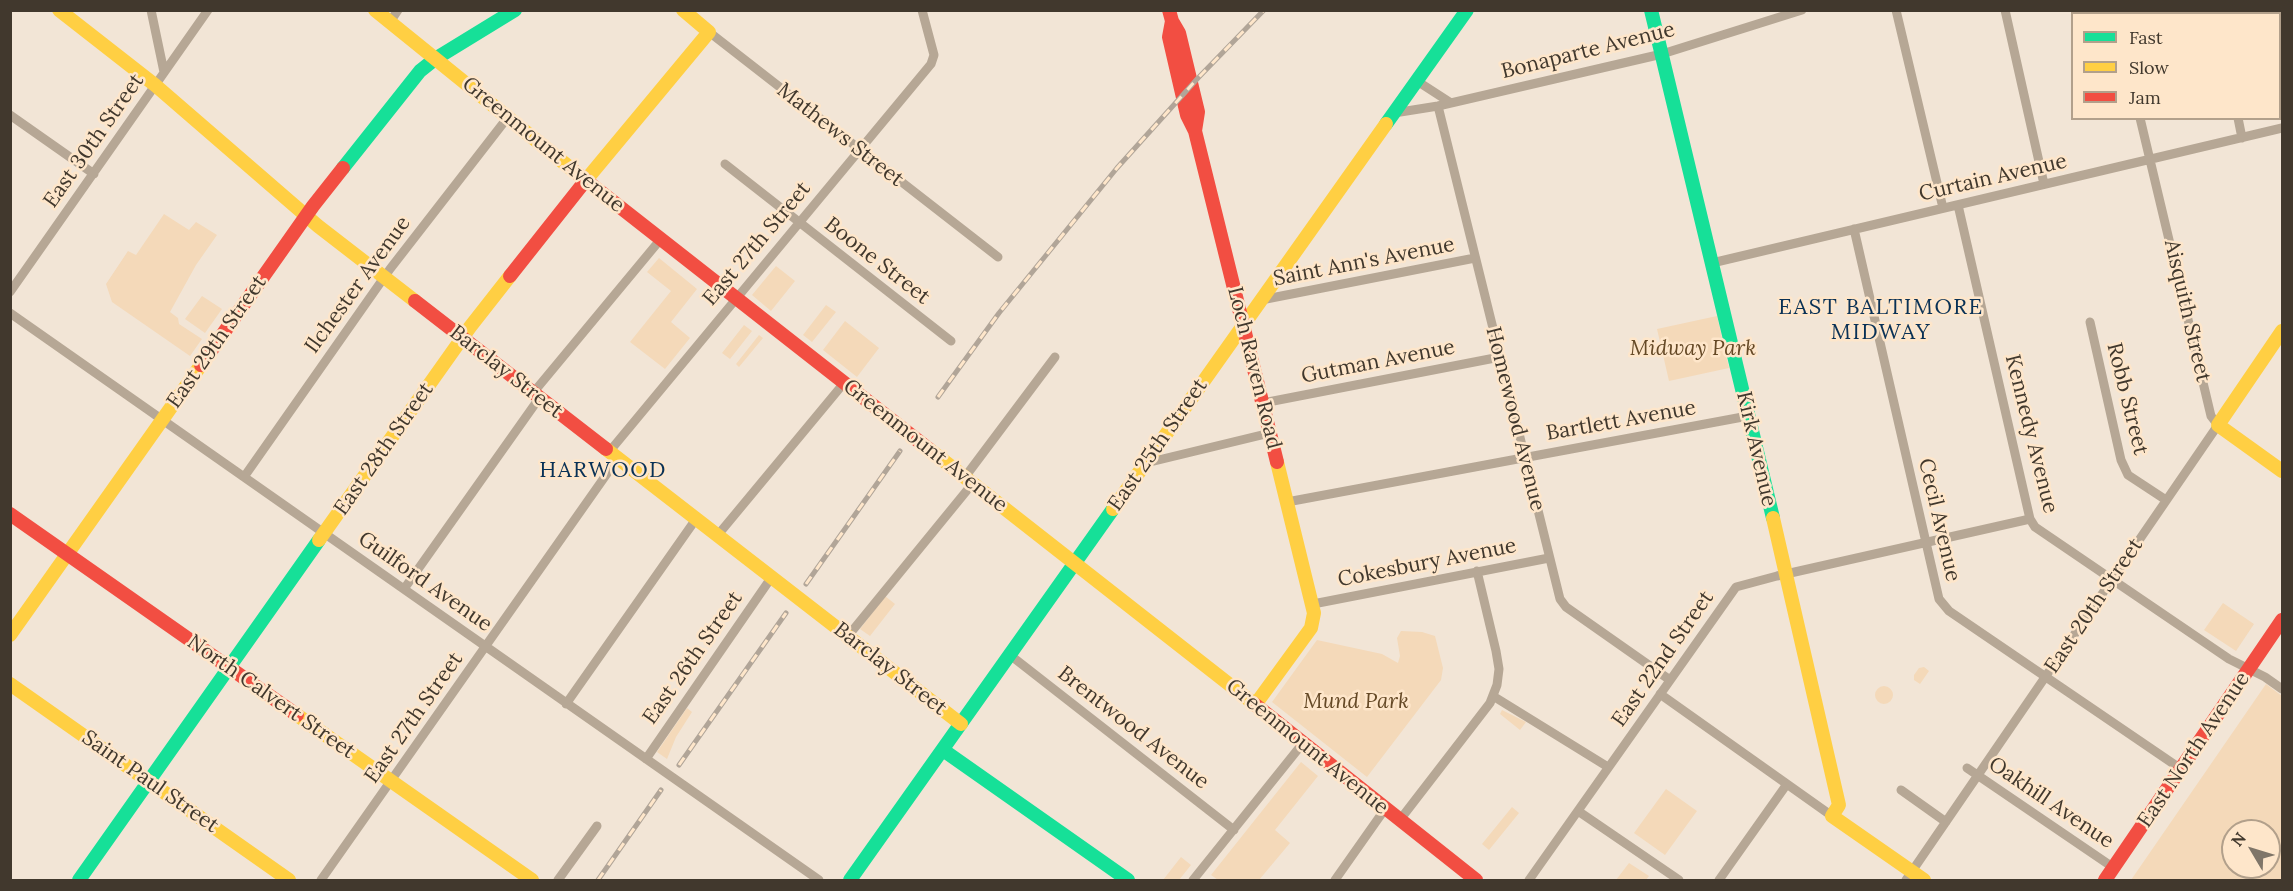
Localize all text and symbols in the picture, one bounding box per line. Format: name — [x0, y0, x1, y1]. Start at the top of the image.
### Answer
legend — [2071, 12, 2281, 120]
street label: Bonaparte Avenue — [1499, 17, 1677, 85]
text: Fast — [2129, 26, 2163, 49]
text: Slow — [2129, 56, 2169, 79]
street label: East 30th Street — [38, 69, 150, 213]
street label: Greenmount Avenue — [457, 72, 629, 218]
street label: Mathews Street — [772, 78, 908, 192]
text: Jam — [2129, 86, 2161, 109]
street label: Curtain Avenue — [1917, 149, 2069, 207]
street label: East 27th Street — [698, 177, 816, 311]
street label: Ilchester Avenue — [300, 212, 416, 358]
street label: Boone Street — [819, 212, 935, 310]
street label: Saint Ann's Avenue — [1271, 232, 1457, 292]
street label: Aisquith Street — [2158, 237, 2216, 385]
street label: East 29th Street — [162, 271, 272, 413]
street label: Loch Raven Road — [1222, 284, 1286, 452]
district label: EAST BALTIMORE MIDWAY — [1778, 295, 1984, 346]
street label: Barclay Street — [444, 320, 568, 424]
street label: Homewood Avenue — [1480, 324, 1550, 514]
street label: Gutman Avenue — [1299, 335, 1457, 389]
park label: Midway Park — [1630, 336, 1756, 362]
street label: Robb Street — [2101, 340, 2153, 458]
street label: Kennedy Avenue — [1999, 352, 2063, 516]
street label: Greenmount Avenue — [838, 374, 1012, 518]
street label: East 25th Street — [1103, 374, 1213, 516]
street label: East 28th Street — [329, 378, 439, 520]
street label: Kirk Avenue — [1731, 389, 1781, 509]
street label: Bartlett Avenue — [1544, 395, 1698, 447]
street label: Cecil Avenue — [1913, 456, 1965, 584]
district label: HARWOOD — [539, 458, 667, 484]
street label: Guilford Avenue — [353, 526, 497, 638]
street label: Cokesbury Avenue — [1336, 533, 1518, 593]
street label: East 20th Street — [2040, 534, 2148, 678]
street label: East 22nd Street — [1607, 586, 1719, 732]
street label: East 26th Street — [638, 587, 748, 729]
street label: Barclay Street — [828, 617, 952, 721]
street label: North Calvert Street — [182, 630, 360, 764]
street label: East 27th Street — [360, 648, 468, 788]
street label: Brentwood Avenue — [1052, 661, 1214, 795]
street label: East North Avenue — [2133, 667, 2255, 833]
street label: Greenmount Avenue — [1221, 674, 1393, 820]
park label: Mund Park — [1303, 689, 1409, 715]
street label: Saint Paul Street — [77, 725, 223, 839]
street label: Oakhill Avenue — [1984, 752, 2118, 854]
north arrow — [2221, 819, 2281, 879]
text: N — [2227, 828, 2250, 850]

